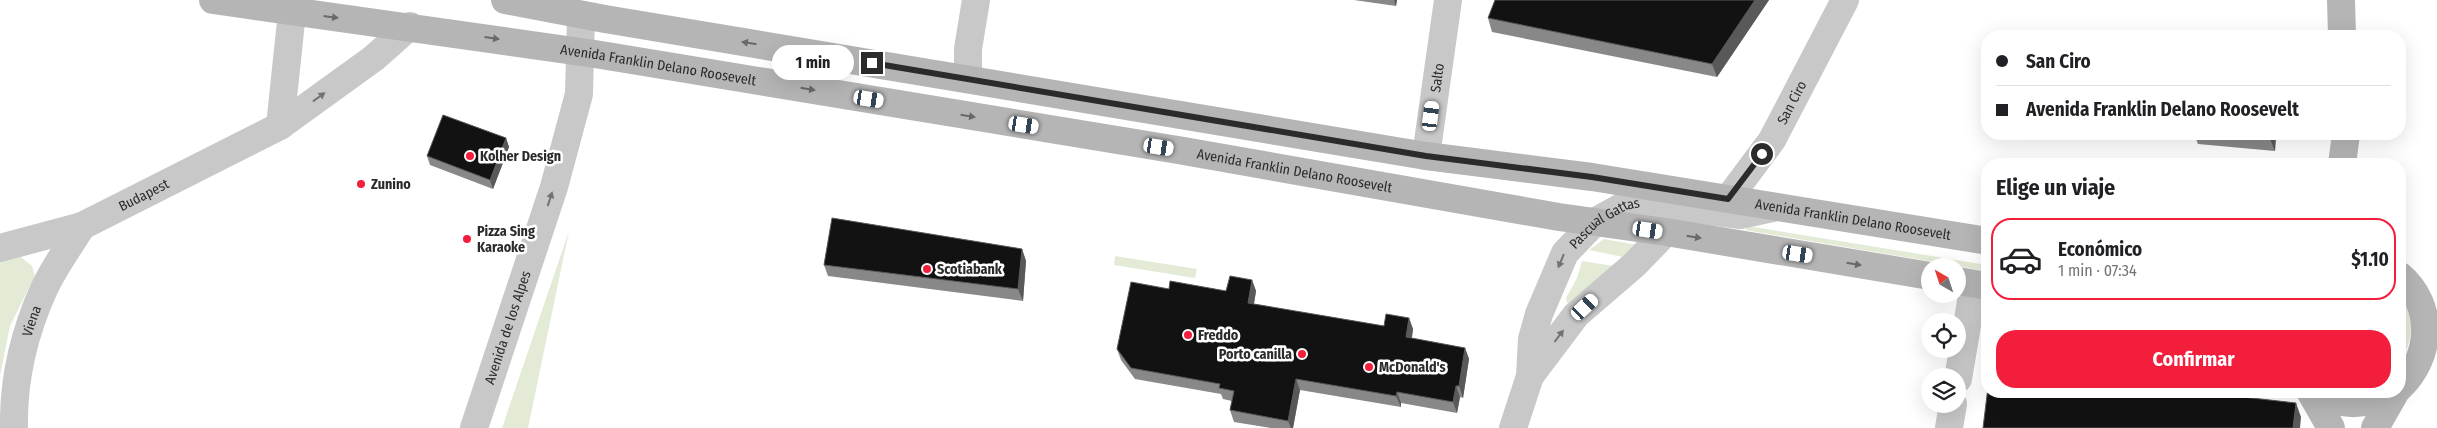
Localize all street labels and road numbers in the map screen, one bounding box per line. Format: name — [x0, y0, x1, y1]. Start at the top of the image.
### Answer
street label: Avenida Franklin Delano Roosevelt — [559, 41, 758, 89]
street label: Salto — [1427, 62, 1447, 93]
street label: San Ciro — [1773, 78, 1810, 127]
street label: Avenida Franklin Delano Roosevelt — [1196, 145, 1394, 196]
street label: Budapest — [116, 175, 172, 215]
street label: Pascual Gattas — [1565, 194, 1641, 252]
street label: Avenida Franklin Delano Roosevelt — [1754, 195, 1953, 243]
street label: Avenida de los Alpes — [481, 268, 534, 386]
street label: Viena — [18, 303, 45, 339]

